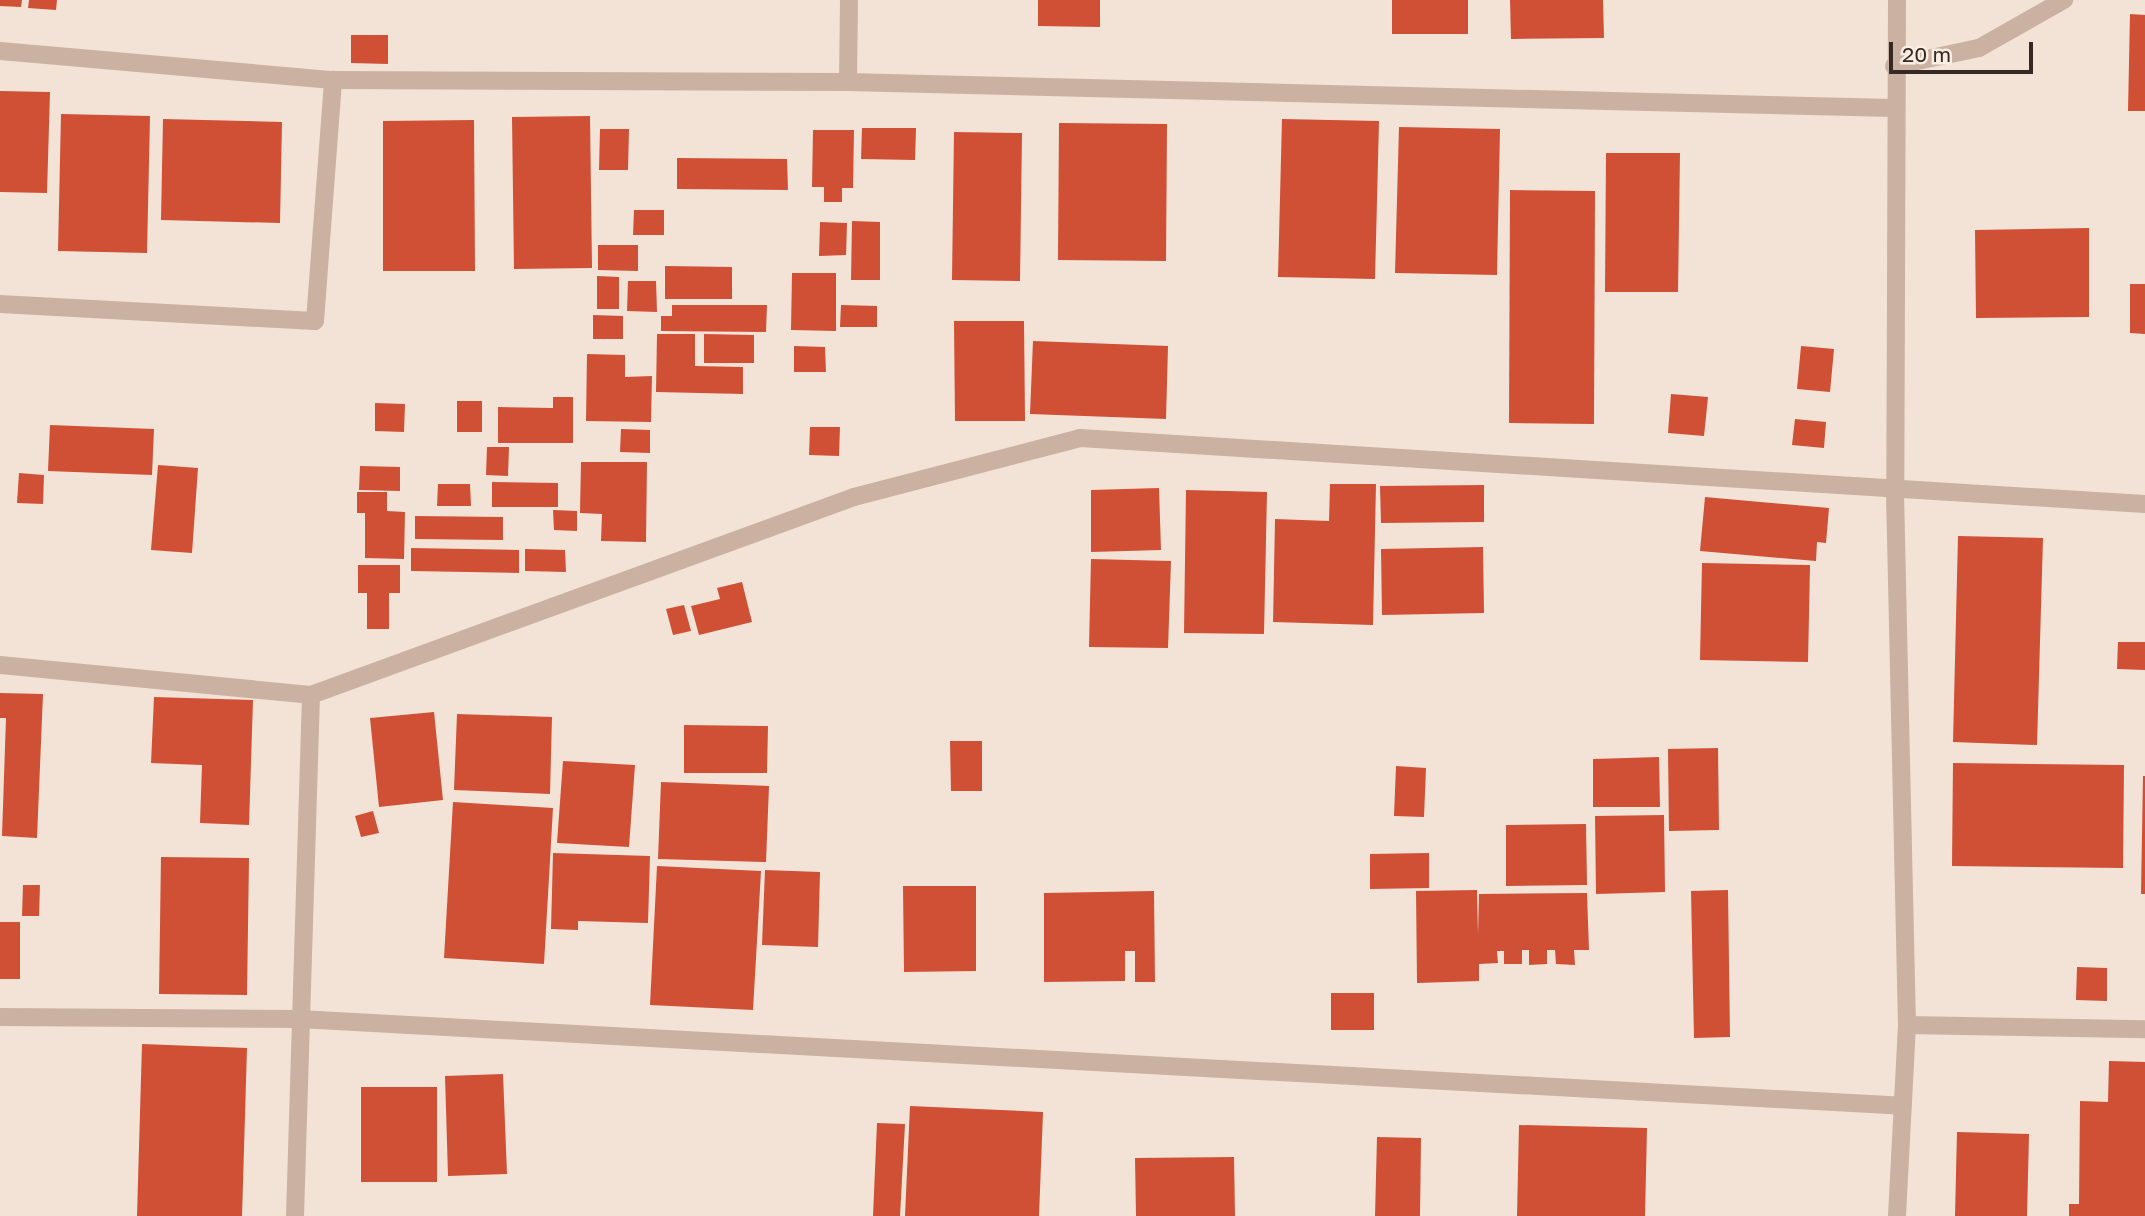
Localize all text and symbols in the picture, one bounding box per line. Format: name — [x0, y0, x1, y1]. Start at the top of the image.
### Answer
scale bar — [1893, 28, 2036, 72]
text: 20 m — [1902, 41, 1951, 67]

